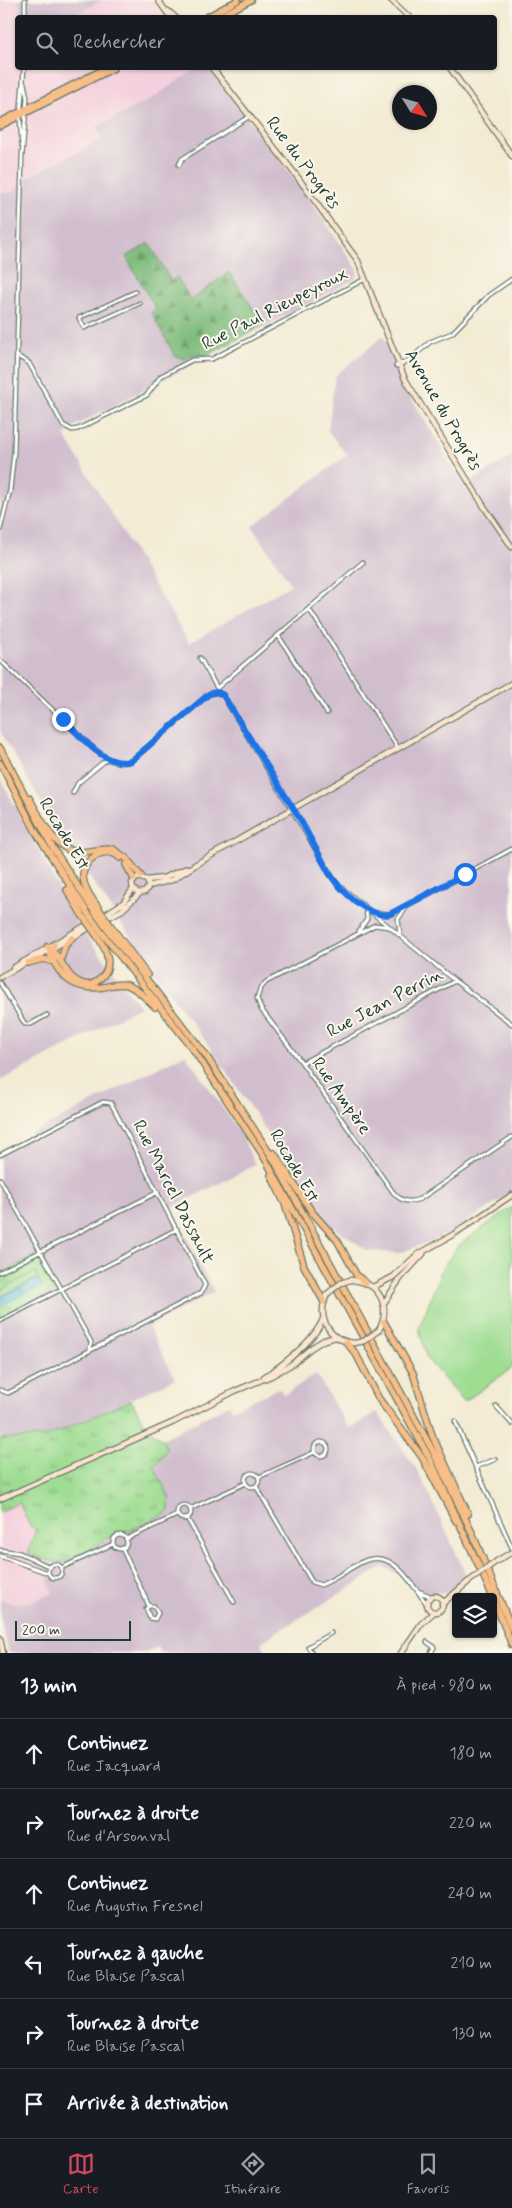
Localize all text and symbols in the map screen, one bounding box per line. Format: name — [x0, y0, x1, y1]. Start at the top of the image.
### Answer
search box — [15, 15, 497, 70]
icon: search — [33, 29, 61, 57]
text: Rechercher — [73, 30, 165, 55]
north arrow — [392, 85, 437, 130]
street label: Rue du Progrès — [260, 112, 346, 214]
street label: Rue Paul Rieupeyroux — [198, 262, 352, 356]
street label: Avenue du Progrès — [398, 345, 488, 475]
route end — [52, 708, 75, 731]
street label: Rocade Est — [33, 793, 95, 875]
route start — [454, 863, 477, 886]
street label: Rue Jean Perrin — [323, 962, 447, 1044]
street label: Rue Ampère — [306, 1052, 377, 1140]
street label: Rue Marcel Dassault — [126, 1116, 220, 1268]
street label: Rocade Est — [263, 1125, 325, 1208]
map controls — [452, 1593, 497, 1638]
button: layers — [452, 1593, 497, 1638]
scale bar — [15, 1618, 131, 1641]
text: 200 m — [22, 1621, 60, 1639]
text: 13 min — [20, 1672, 77, 1700]
text: À pied · 980 m — [396, 1675, 492, 1696]
text: Continuez — [67, 1731, 148, 1756]
icon: ahead — [20, 1740, 48, 1768]
text: 180 m — [449, 1743, 492, 1764]
text: Rue Jacquard — [67, 1756, 160, 1777]
text: Tournez à droite — [67, 1801, 199, 1826]
icon: right — [20, 1810, 48, 1838]
text: 220 m — [449, 1813, 492, 1834]
text: Rue d'Arsonval — [67, 1826, 170, 1847]
text: Continuez — [67, 1871, 148, 1896]
icon: ahead — [20, 1880, 48, 1908]
text: 240 m — [448, 1883, 492, 1904]
text: Rue Augustin Fresnel — [67, 1896, 203, 1917]
text: Tournez à gauche — [67, 1941, 204, 1966]
icon: left — [20, 1950, 48, 1978]
text: 210 m — [451, 1953, 492, 1974]
text: Rue Blaise Pascal — [67, 1966, 185, 1987]
text: Tournez à droite — [67, 2011, 199, 2036]
icon: right — [20, 2020, 48, 2048]
text: 130 m — [451, 2023, 492, 2044]
text: Rue Blaise Pascal — [67, 2036, 185, 2057]
icon: arrive — [20, 2090, 48, 2118]
text: Arrivée à destination — [67, 2091, 228, 2116]
tab: Carte — [63, 2150, 99, 2198]
tab: Itinéraire — [224, 2150, 281, 2198]
tab: Favoris — [407, 2150, 449, 2198]

